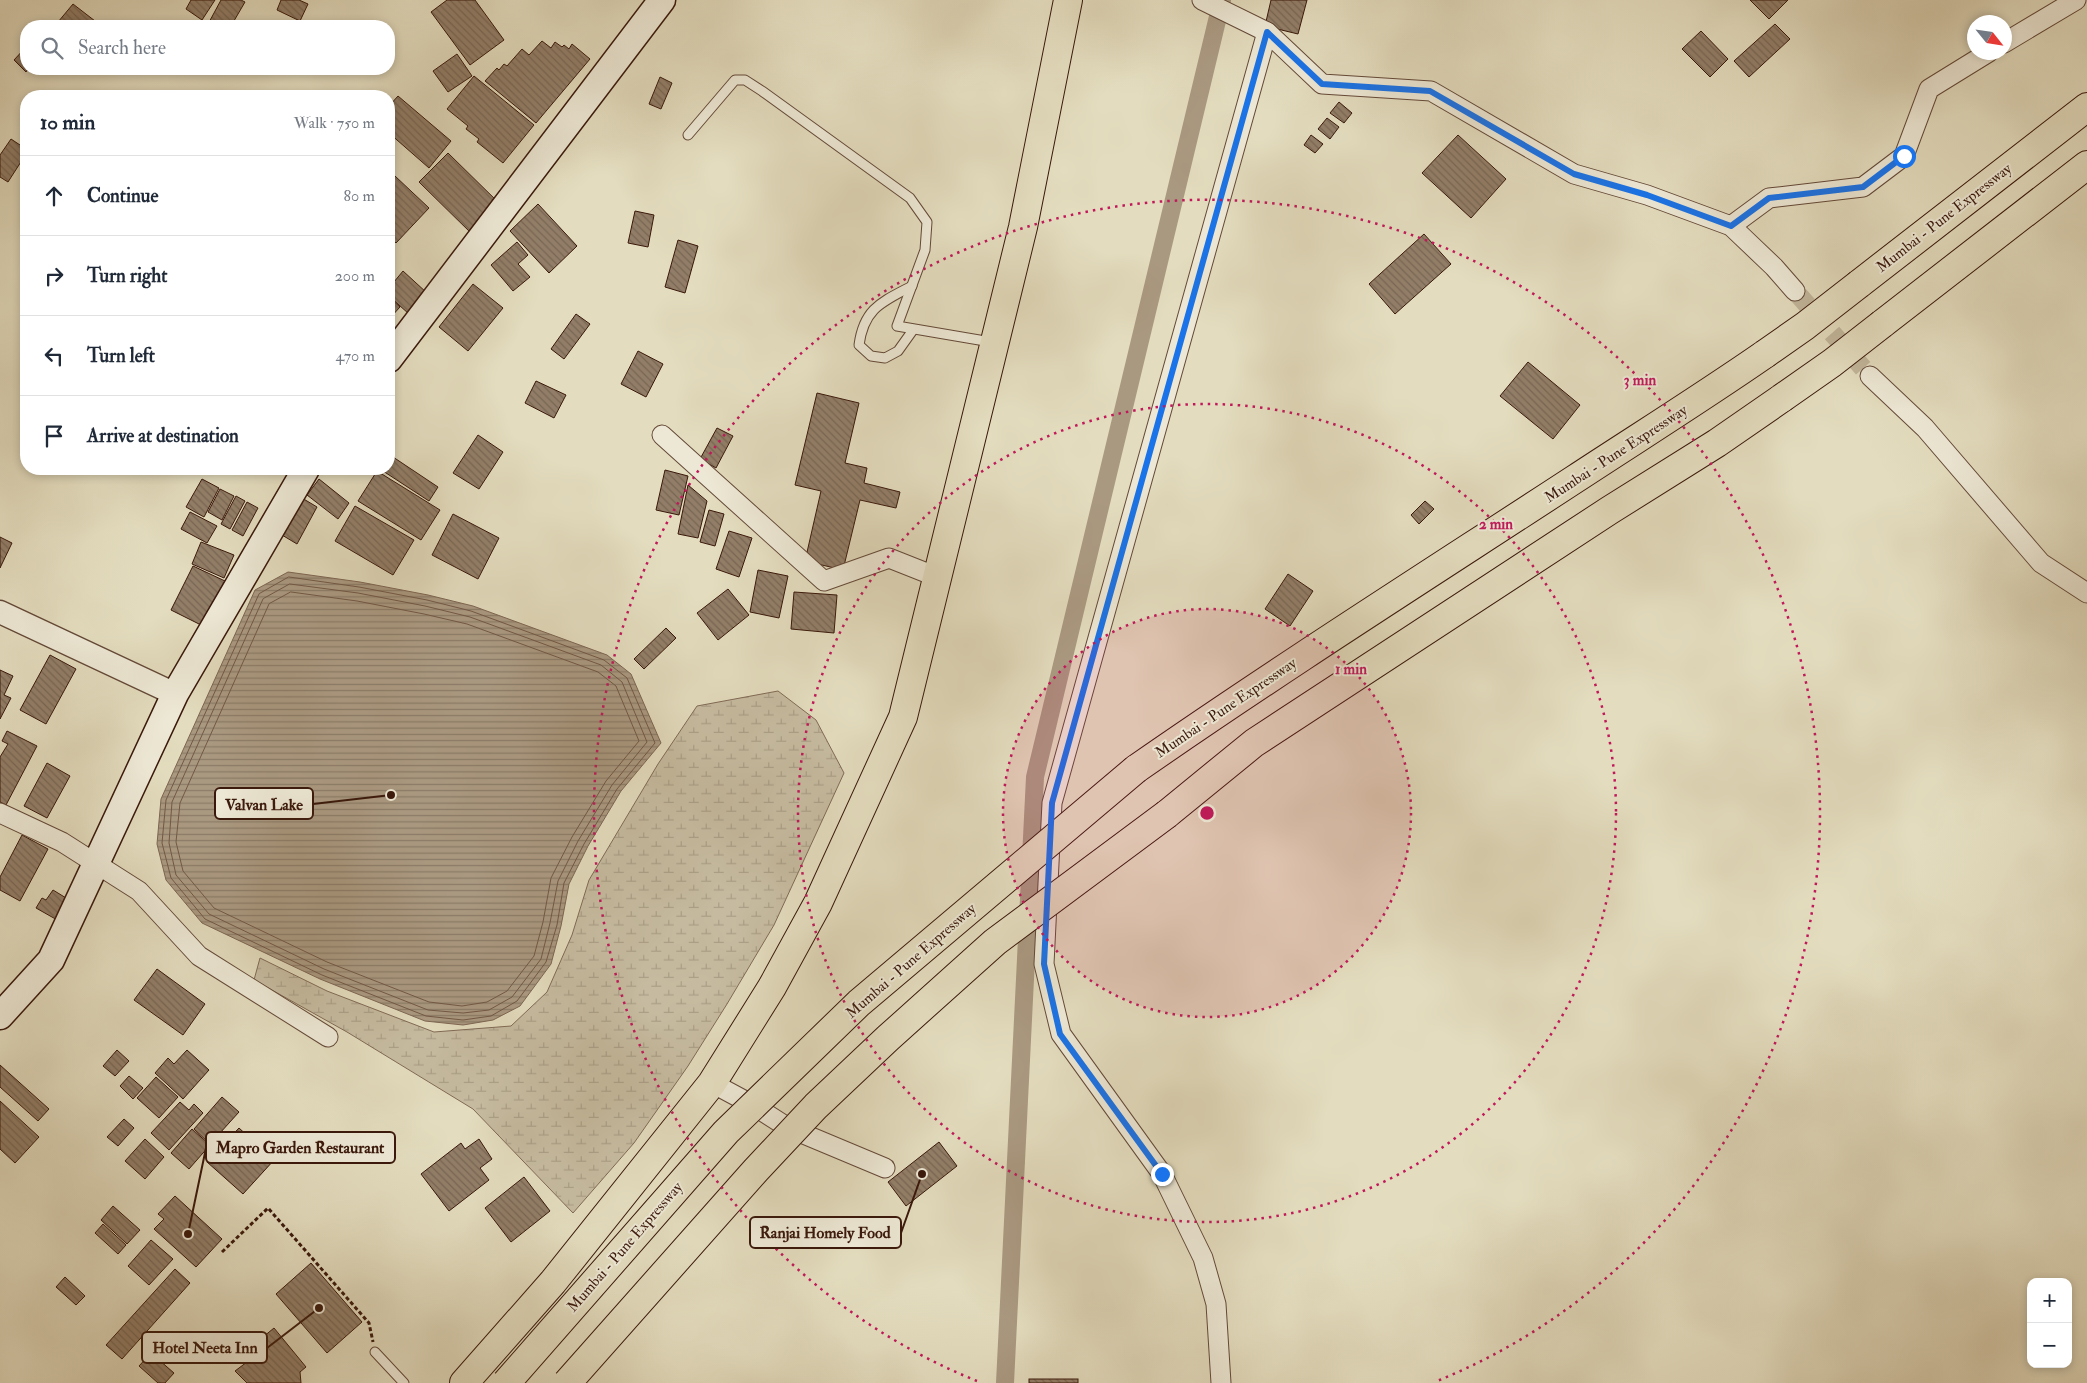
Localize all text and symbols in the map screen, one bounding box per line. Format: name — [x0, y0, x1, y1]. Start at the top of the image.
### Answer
north arrow — [1967, 15, 2012, 60]
search box — [20, 20, 395, 75]
icon: search — [38, 34, 66, 62]
text: Search here — [78, 36, 166, 60]
text: 10 min — [40, 109, 95, 136]
text: Walk · 750 m — [294, 113, 375, 133]
route start — [1893, 145, 1916, 168]
street label: Mumbai - Pune Expressway — [1873, 159, 2016, 277]
icon: ahead — [40, 182, 68, 210]
text: Continue — [87, 184, 158, 208]
text: 80 m — [344, 186, 375, 206]
icon: right — [40, 262, 68, 290]
text: Turn right — [87, 264, 167, 288]
text: 200 m — [335, 266, 375, 286]
icon: left — [40, 342, 68, 370]
text: Turn left — [87, 344, 155, 368]
text: 470 m — [335, 346, 375, 366]
text: 3 min — [1624, 371, 1656, 390]
street label: Mumbai - Pune Expressway — [1541, 401, 1692, 508]
icon: arrive — [40, 422, 68, 450]
text: Arrive at destination — [87, 424, 239, 448]
text: 2 min — [1479, 515, 1513, 534]
street label: Mumbai - Pune Expressway — [1152, 653, 1301, 763]
text: 1 min — [1335, 660, 1367, 679]
callout: Valvan Lake — [215, 788, 313, 819]
text: Valvan Lake — [224, 795, 303, 815]
centre of rings — [1198, 804, 1216, 822]
street label: Mumbai - Pune Expressway — [842, 899, 981, 1024]
callout: Mapro Garden Restaurant — [206, 1132, 395, 1163]
text: Mapro Garden Restaurant — [215, 1138, 385, 1159]
route end — [1151, 1163, 1174, 1186]
street label: Mumbai - Pune Expressway — [563, 1178, 688, 1317]
callout: Ranjai Homely Food — [750, 1217, 901, 1248]
text: Ranjai Homely Food — [759, 1223, 891, 1244]
map controls — [2027, 1278, 2072, 1368]
button: + — [2027, 1278, 2072, 1323]
button: − — [2027, 1323, 2072, 1368]
callout: Hotel Neeta Inn — [142, 1332, 267, 1363]
text: Hotel Neeta Inn — [152, 1338, 258, 1358]

